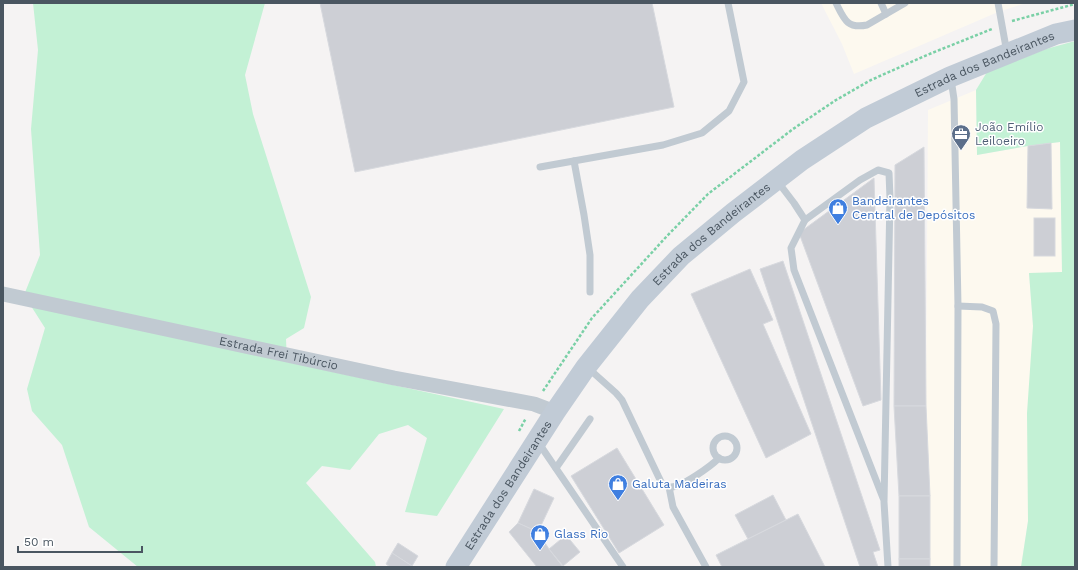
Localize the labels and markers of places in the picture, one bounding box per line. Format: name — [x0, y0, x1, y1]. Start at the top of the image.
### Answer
place label: João Emílio Leiloeiro — [975, 120, 1043, 148]
office icon: João Emílio Leiloeiro — [950, 123, 972, 151]
place label: Bandeirantes Central de Depósitos — [852, 194, 975, 222]
shop icon: Bandeirantes Central de Depósitos — [827, 197, 849, 225]
shop icon: Galuta Madeiras — [607, 473, 629, 501]
place label: Galuta Madeiras — [632, 477, 727, 491]
shop icon: Glass Rio — [529, 523, 551, 551]
place label: Glass Rio — [554, 527, 608, 541]

